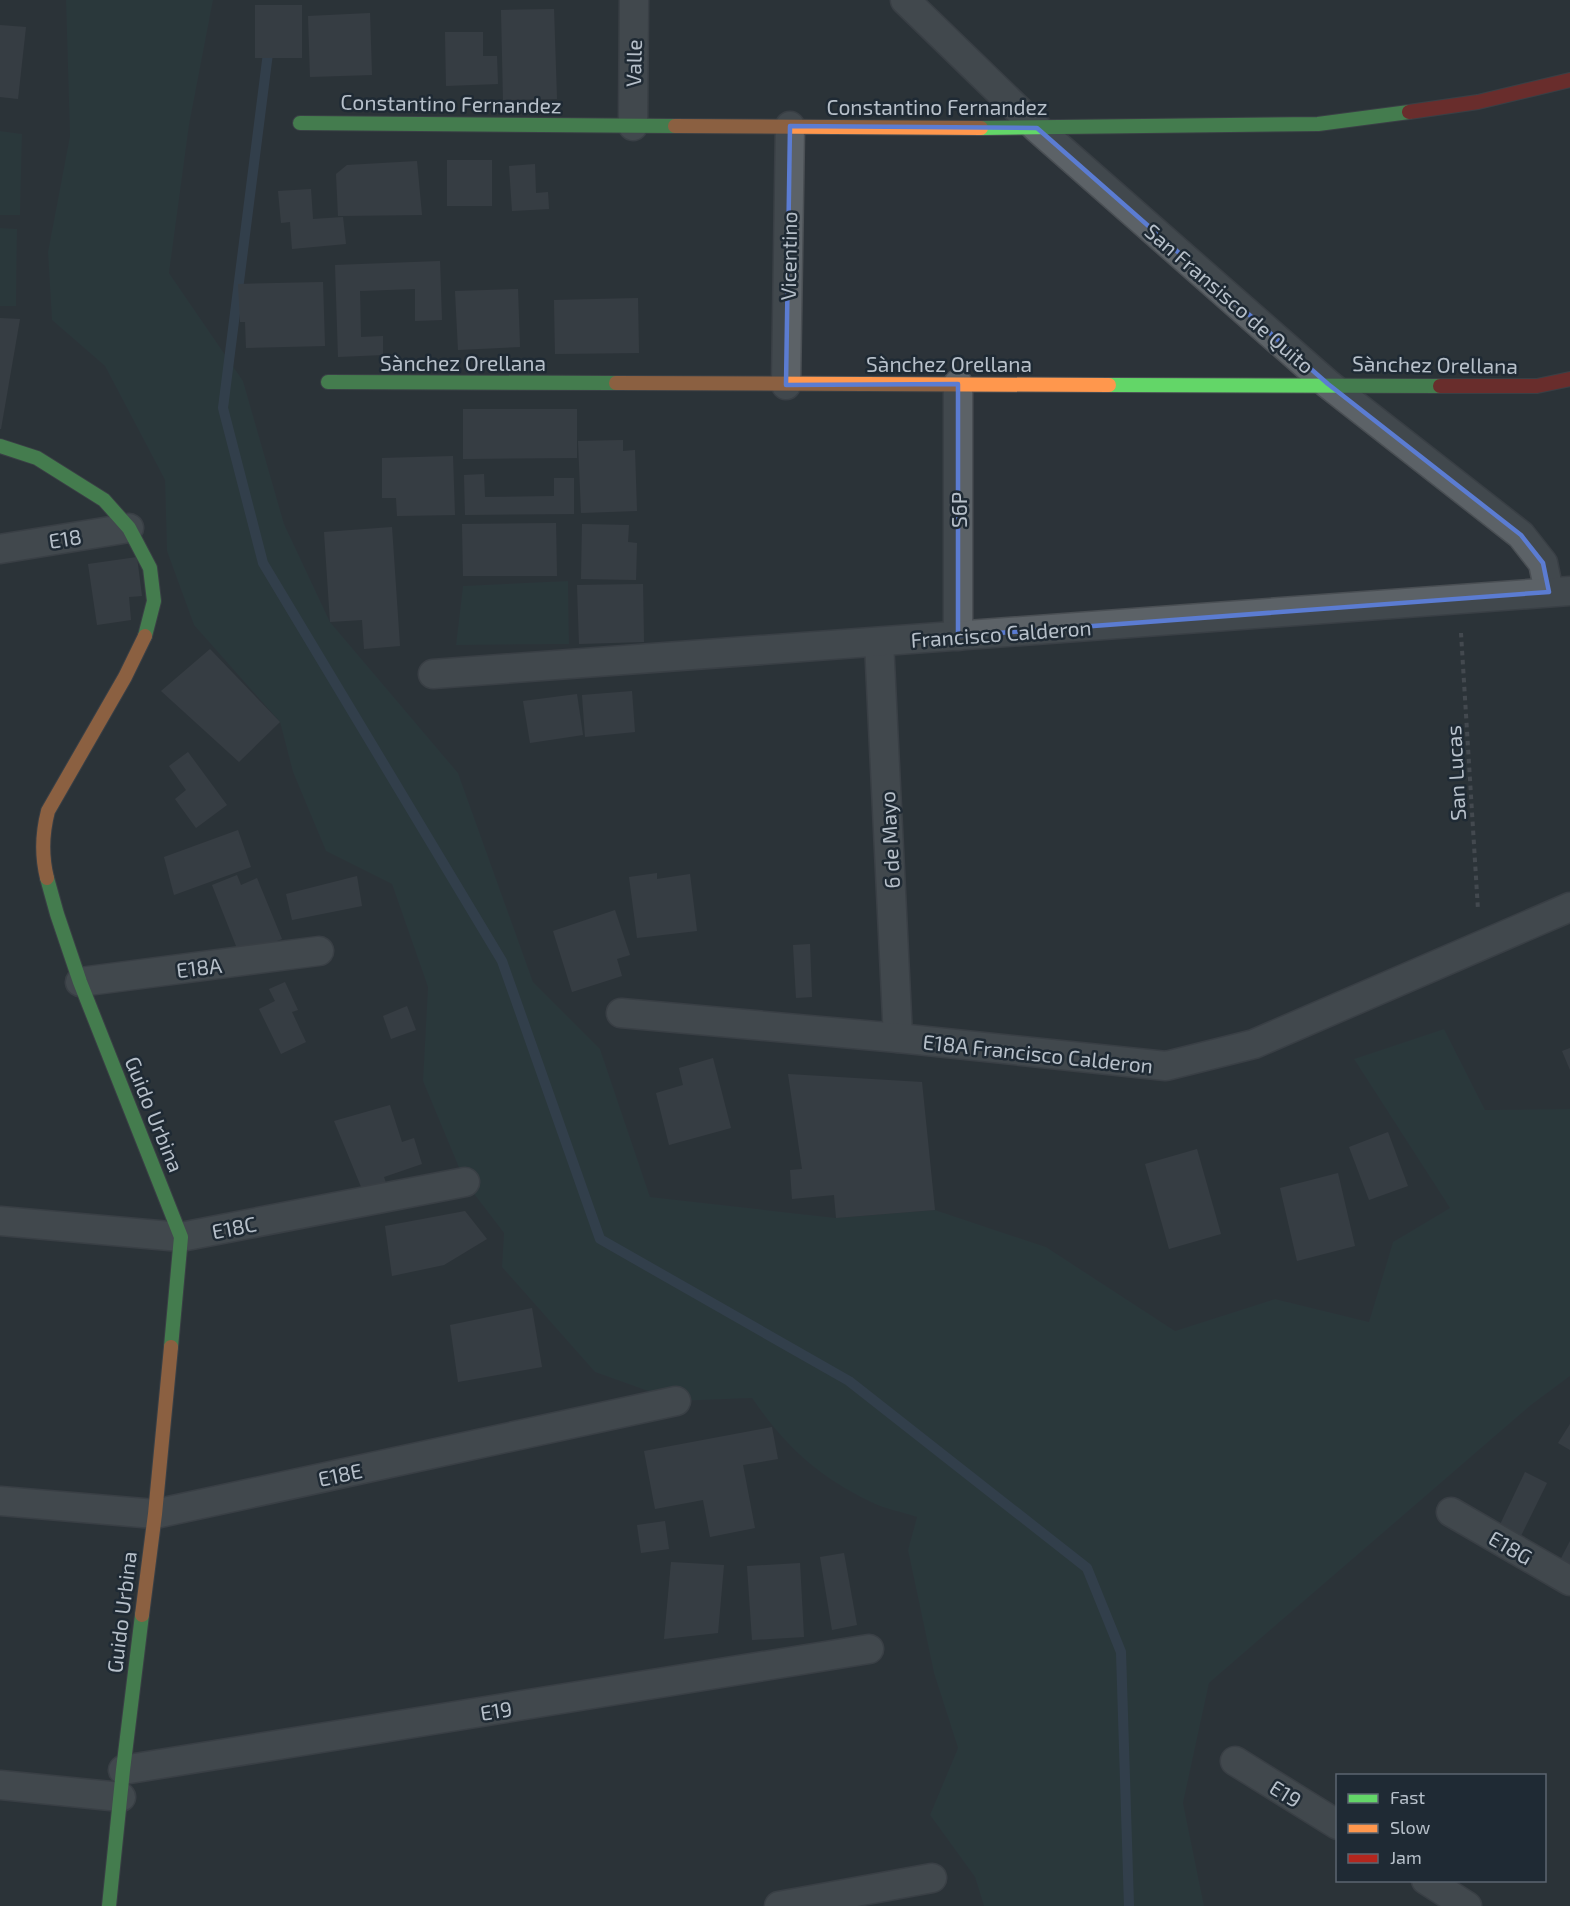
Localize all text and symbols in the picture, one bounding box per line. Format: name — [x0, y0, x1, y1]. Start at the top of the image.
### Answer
street label: Valle — [620, 39, 646, 87]
street label: Constantino Fernandez — [340, 89, 562, 117]
street label: Constantino Fernandez — [826, 94, 1048, 119]
street label: Vicentino — [775, 211, 801, 301]
street label: San Fransisco de Quito — [1140, 218, 1320, 379]
street label: Sànchez Orellana — [380, 350, 546, 375]
street label: Sànchez Orellana — [1352, 350, 1518, 378]
street label: Sànchez Orellana — [866, 351, 1032, 376]
street label: S6P — [946, 492, 971, 528]
street label: E18 — [47, 523, 83, 553]
street label: Francisco Calderon — [910, 614, 1092, 652]
street label: San Lucas — [1440, 725, 1470, 821]
street label: 6 de Mayo — [874, 791, 904, 889]
street label: E18A — [175, 952, 223, 982]
street label: E18A Francisco Calderon — [922, 1028, 1154, 1078]
street label: Guido Urbina — [120, 1053, 190, 1175]
street label: E18C — [210, 1210, 258, 1244]
street label: E18E — [316, 1457, 364, 1491]
street label: E18G — [1485, 1525, 1537, 1569]
street label: Guido Urbina — [101, 1550, 141, 1674]
street label: E19 — [478, 1695, 514, 1725]
street label: E19 — [1266, 1774, 1306, 1812]
legend — [1336, 1774, 1546, 1882]
text: Fast — [1390, 1786, 1425, 1808]
text: Slow — [1390, 1816, 1431, 1838]
text: Jam — [1390, 1846, 1422, 1868]

